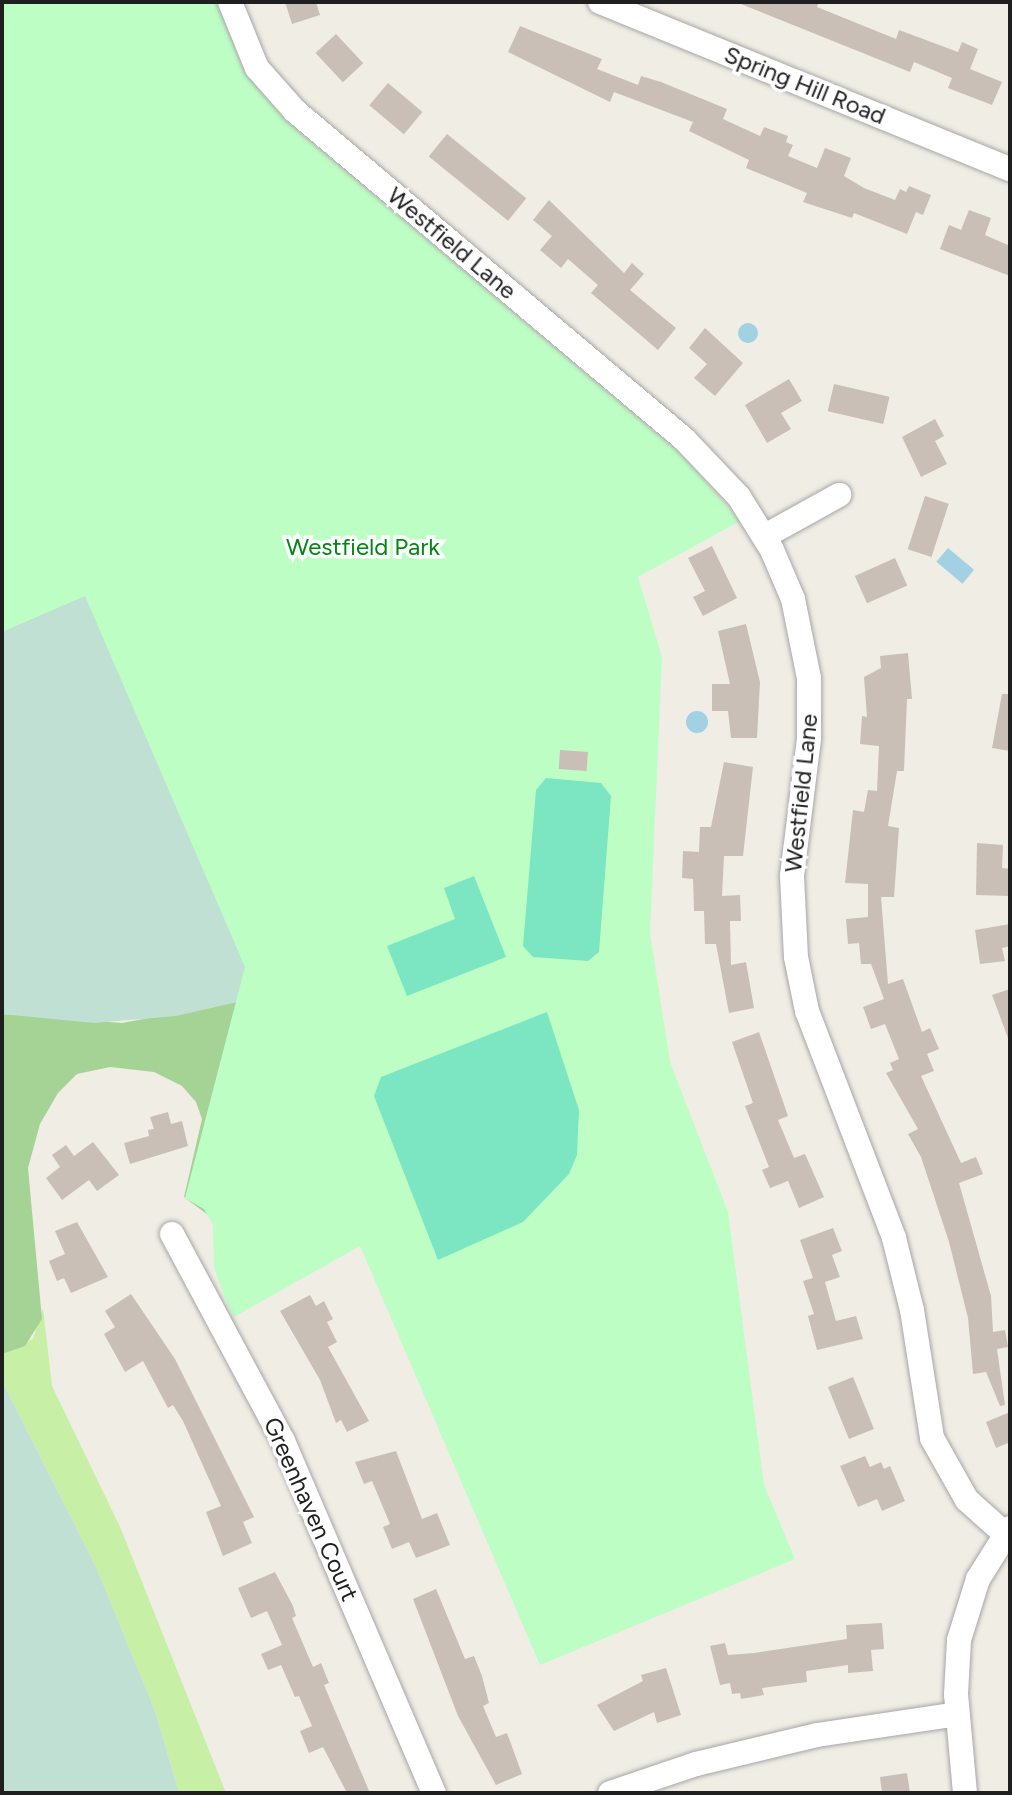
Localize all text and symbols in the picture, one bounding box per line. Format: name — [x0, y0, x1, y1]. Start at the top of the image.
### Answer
street label: Spring Hill Road — [720, 40, 890, 130]
street label: Westfield Lane — [382, 181, 522, 305]
park label: Westfield Park — [286, 533, 440, 561]
street label: Westfield Lane — [778, 712, 824, 874]
street label: Greenhaven Court — [258, 1413, 364, 1605]

